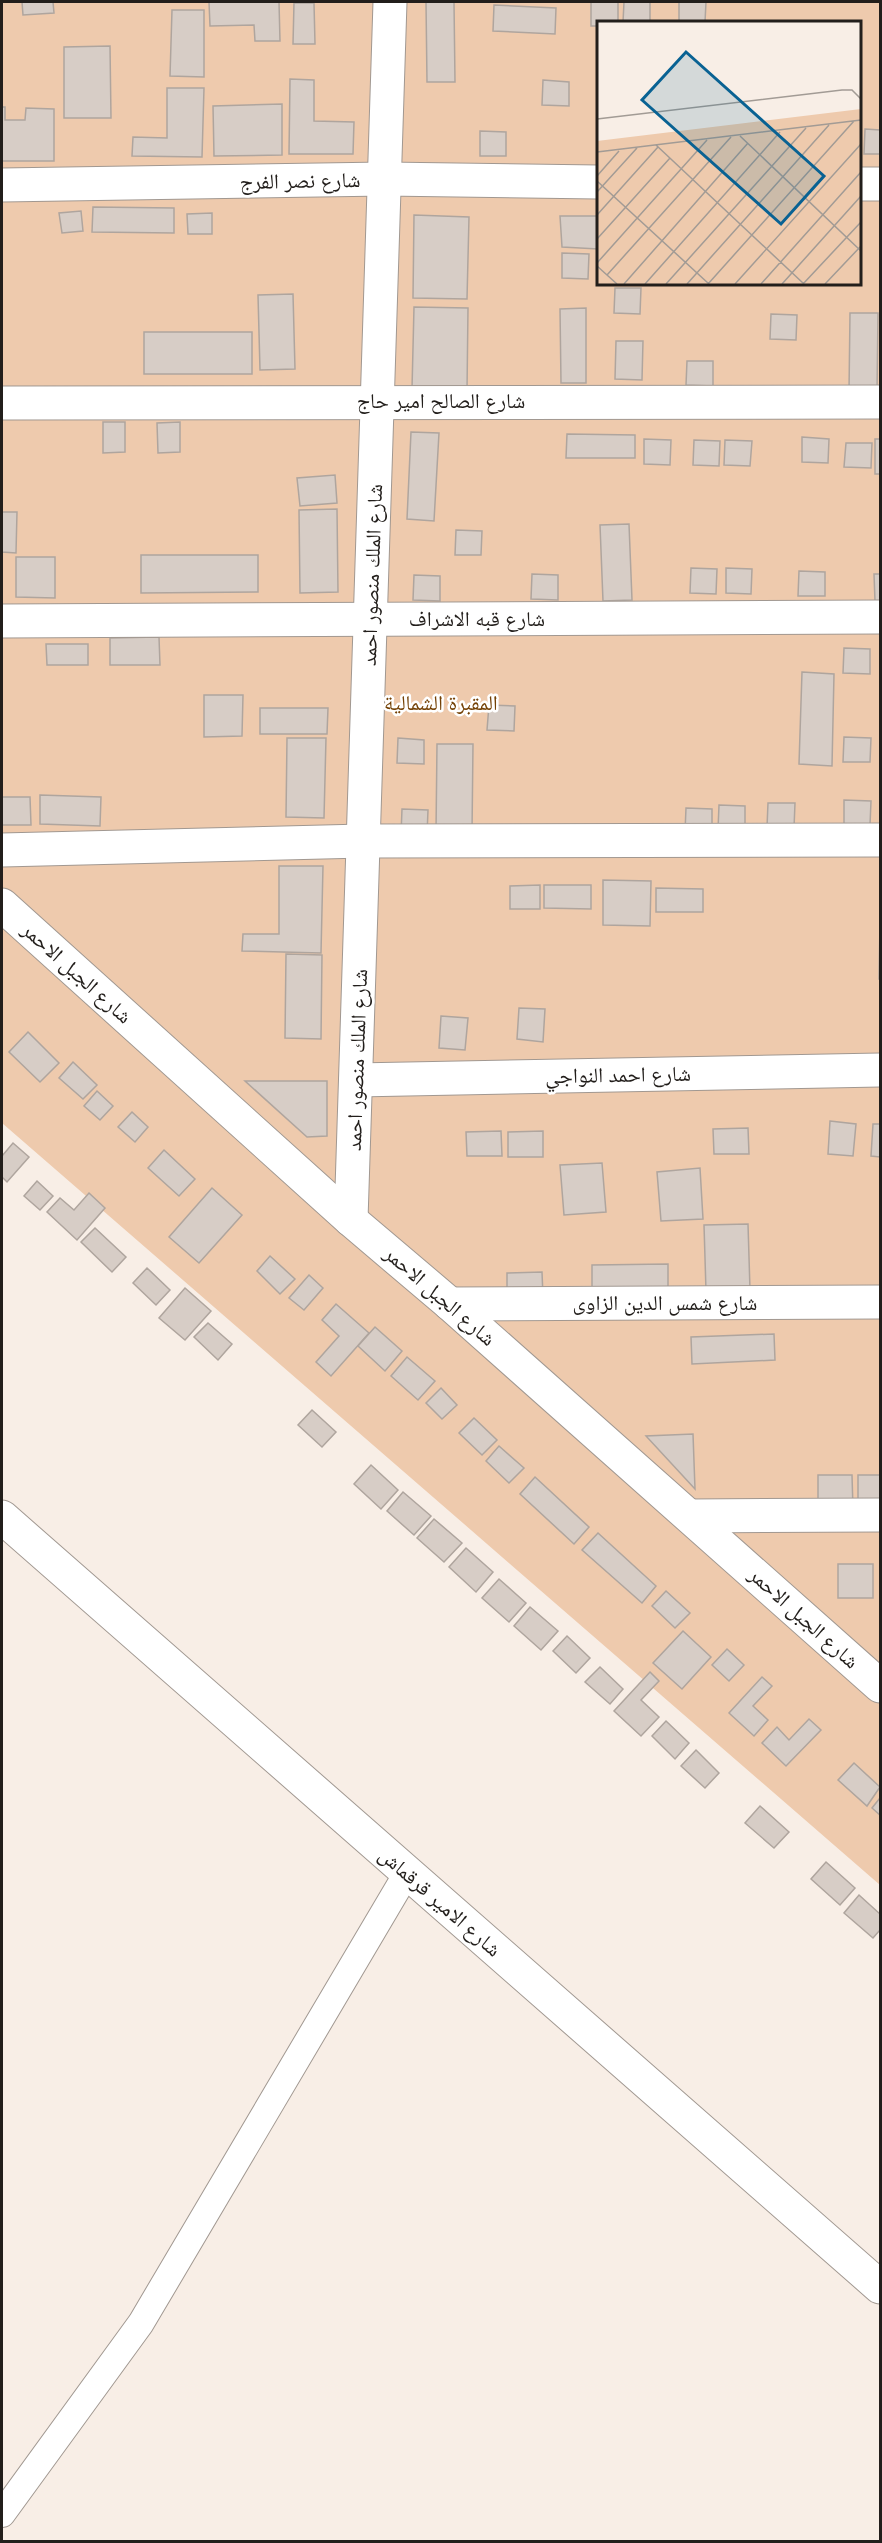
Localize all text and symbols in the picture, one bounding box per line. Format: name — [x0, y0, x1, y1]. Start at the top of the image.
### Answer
inset map — [597, 21, 861, 285]
street label: شارع نصر الفرج — [239, 168, 361, 195]
street label: شارع الصالح امير حاج — [357, 389, 525, 414]
street label: شارع الملك منصور احمد — [357, 484, 388, 666]
street label: شارع قبه الاشراف — [409, 607, 545, 632]
park label: المقبرة الشمالية — [384, 691, 498, 716]
street label: شارع الجبل الاحمر — [16, 917, 137, 1029]
street label: شارع الملك منصور احمد — [342, 969, 373, 1151]
street label: شارع احمد النواجي — [545, 1062, 691, 1093]
street label: شارع الجبل الاحمر — [378, 1241, 500, 1351]
street label: شارع شمس الدين الزاوى — [573, 1291, 757, 1316]
street label: شارع الجبل الاحمر — [743, 1562, 864, 1674]
street label: شارع الامير قرقماش — [373, 1843, 506, 1962]

